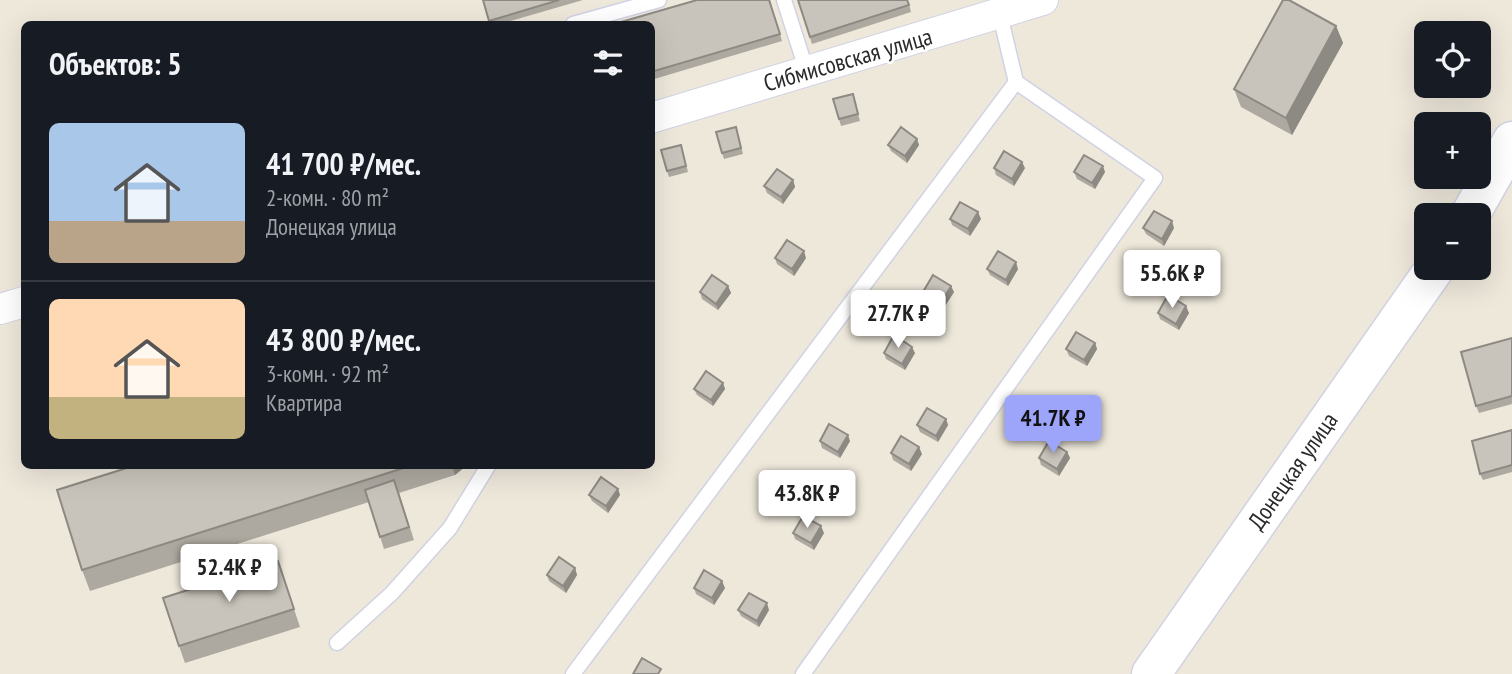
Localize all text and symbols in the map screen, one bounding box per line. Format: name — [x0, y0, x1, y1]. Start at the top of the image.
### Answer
street label: Сибмисовская улица — [760, 21, 936, 98]
map controls — [1414, 21, 1491, 280]
button: locate — [1414, 21, 1491, 98]
text: Объектов: 5 — [49, 44, 182, 83]
icon: filters — [589, 44, 627, 82]
button: + — [1414, 112, 1491, 189]
text: 41 700 ₽/мес. — [266, 144, 421, 183]
icon: home — [105, 151, 189, 235]
text: 2-комн. · 80 m² — [266, 183, 389, 212]
button: − — [1414, 203, 1491, 280]
text: Донецкая улица — [266, 212, 397, 241]
pin: 55.6K ₽ — [1107, 250, 1237, 310]
text: 55.6K ₽ — [1140, 258, 1204, 287]
pin: 27.7K ₽ — [833, 290, 963, 350]
text: 27.7K ₽ — [867, 298, 929, 327]
text: 43 800 ₽/мес. — [266, 320, 421, 359]
icon: home — [105, 327, 189, 411]
text: 3-комн. · 92 m² — [266, 359, 389, 388]
text: Квартира — [266, 388, 342, 417]
pin: 41.7K ₽ — [988, 396, 1118, 455]
text: 41.7K ₽ — [1021, 403, 1085, 432]
street label: Донецкая улица — [1241, 406, 1344, 535]
pin: 43.8K ₽ — [742, 470, 872, 530]
text: 43.8K ₽ — [775, 478, 839, 507]
pin: 52.4K ₽ — [164, 544, 294, 604]
text: 52.4K ₽ — [197, 552, 261, 581]

